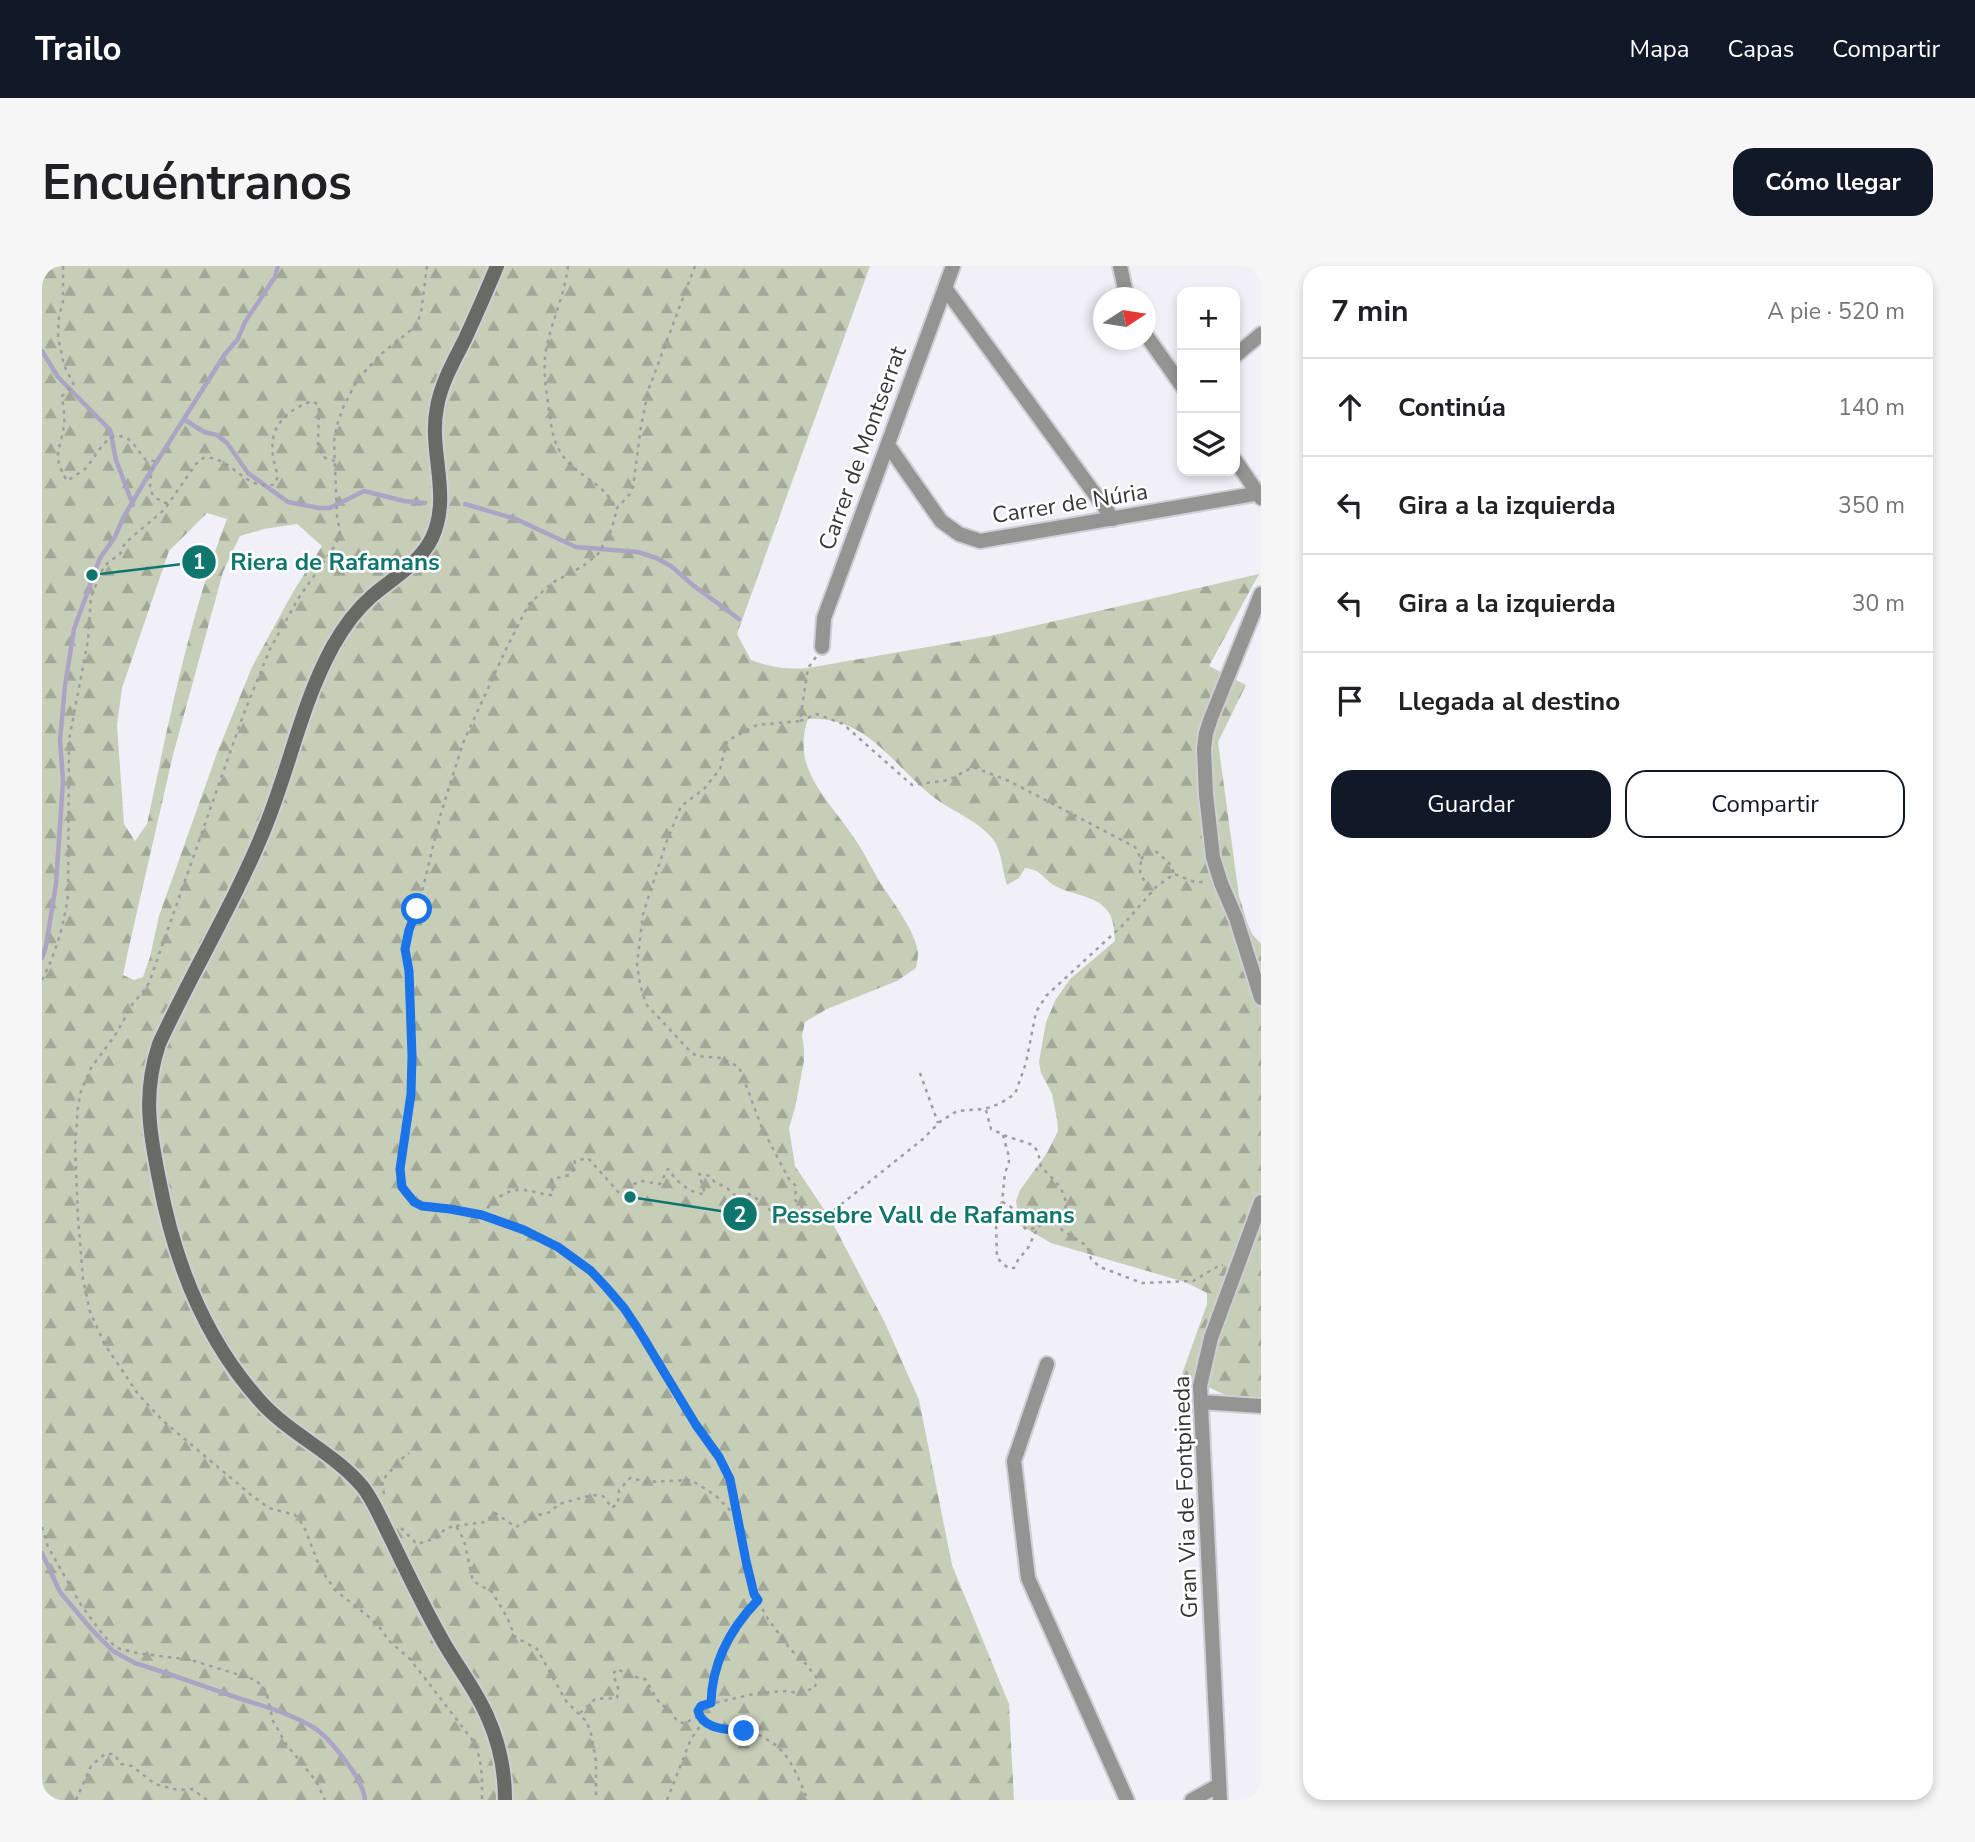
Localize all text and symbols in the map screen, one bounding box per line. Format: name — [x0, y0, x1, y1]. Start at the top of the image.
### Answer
text: Trailo — [35, 27, 122, 72]
text: Mapa — [1630, 33, 1690, 65]
text: Capas — [1728, 33, 1794, 65]
text: Compartir — [1832, 33, 1940, 65]
button: Cómo llegar — [1733, 148, 1933, 216]
text: Encuéntranos — [42, 149, 352, 216]
north arrow — [1093, 287, 1156, 350]
map controls — [1177, 287, 1240, 476]
button: + — [1177, 287, 1240, 350]
text: 7 min — [1331, 291, 1409, 332]
text: A pie · 520 m — [1767, 296, 1905, 327]
street label: Carrer de Montserrat — [811, 341, 914, 554]
button: − — [1177, 350, 1240, 413]
icon: ahead — [1331, 388, 1369, 426]
text: Continúa — [1398, 390, 1506, 425]
text: 140 m — [1838, 392, 1905, 423]
button: layers — [1177, 413, 1240, 476]
street label: Carrer de Núria — [990, 476, 1150, 531]
icon: left — [1331, 486, 1369, 524]
text: Gira a la izquierda — [1398, 488, 1616, 523]
text: 350 m — [1838, 490, 1905, 521]
callout: Riera de Rafamans — [182, 539, 454, 584]
text: Riera de Rafamans — [230, 546, 440, 578]
text: 1 — [193, 548, 205, 576]
icon: left — [1331, 584, 1369, 622]
text: Gira a la izquierda — [1398, 586, 1616, 621]
text: 30 m — [1852, 588, 1905, 619]
icon: arrive — [1331, 682, 1369, 720]
text: Llegada al destino — [1398, 684, 1620, 719]
button: Guardar — [1331, 770, 1611, 838]
button: Compartir — [1625, 770, 1905, 838]
route start — [401, 893, 432, 924]
callout: Pessebre Vall de Rafamans — [722, 1192, 1088, 1237]
text: Pessebre Vall de Rafamans — [771, 1199, 1075, 1231]
text: 2 — [734, 1201, 746, 1229]
street label: Gran Via de Fontpineda — [1166, 1375, 1205, 1619]
route end — [728, 1715, 759, 1746]

